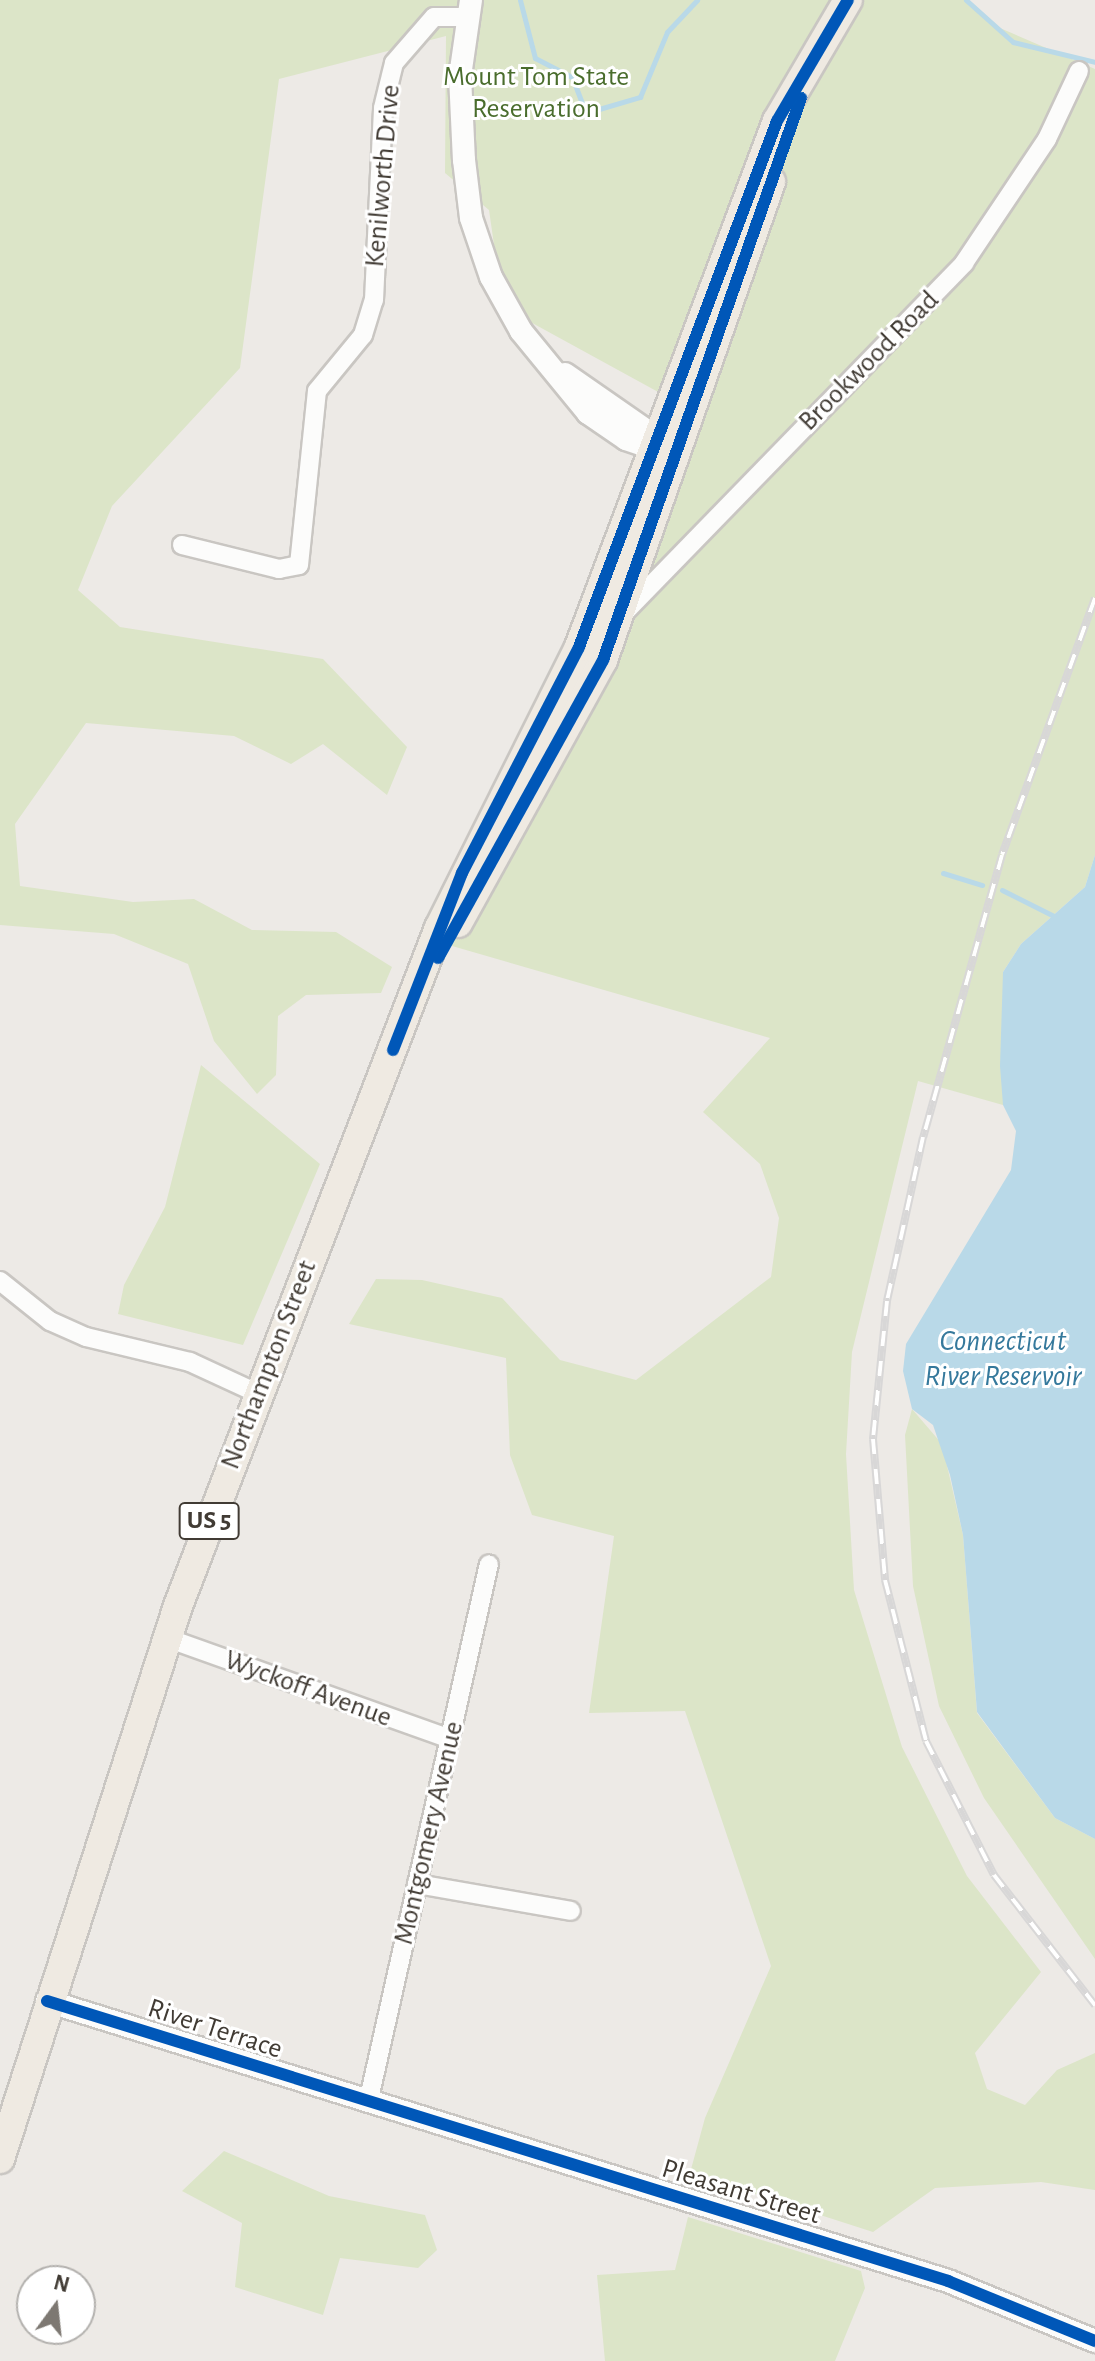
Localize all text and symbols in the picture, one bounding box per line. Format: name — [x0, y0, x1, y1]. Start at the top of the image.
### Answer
park label: Mount Tom State Reservation — [443, 60, 629, 126]
street label: Kenilworth Drive — [358, 83, 408, 269]
street label: Brookwood Road — [792, 284, 946, 438]
street label: Northampton Street — [214, 1256, 324, 1474]
water label: Connecticut River Reservoir — [924, 1323, 1082, 1394]
road number: US 5 — [177, 1499, 241, 1543]
street label: Wyckoff Avenue — [220, 1643, 396, 1735]
street label: Montgomery Avenue — [387, 1718, 471, 1948]
street label: River Terrace — [143, 1991, 287, 2067]
street label: Pleasant Street — [658, 2152, 824, 2232]
north arrow — [16, 2265, 96, 2345]
text: N — [51, 2271, 72, 2296]

